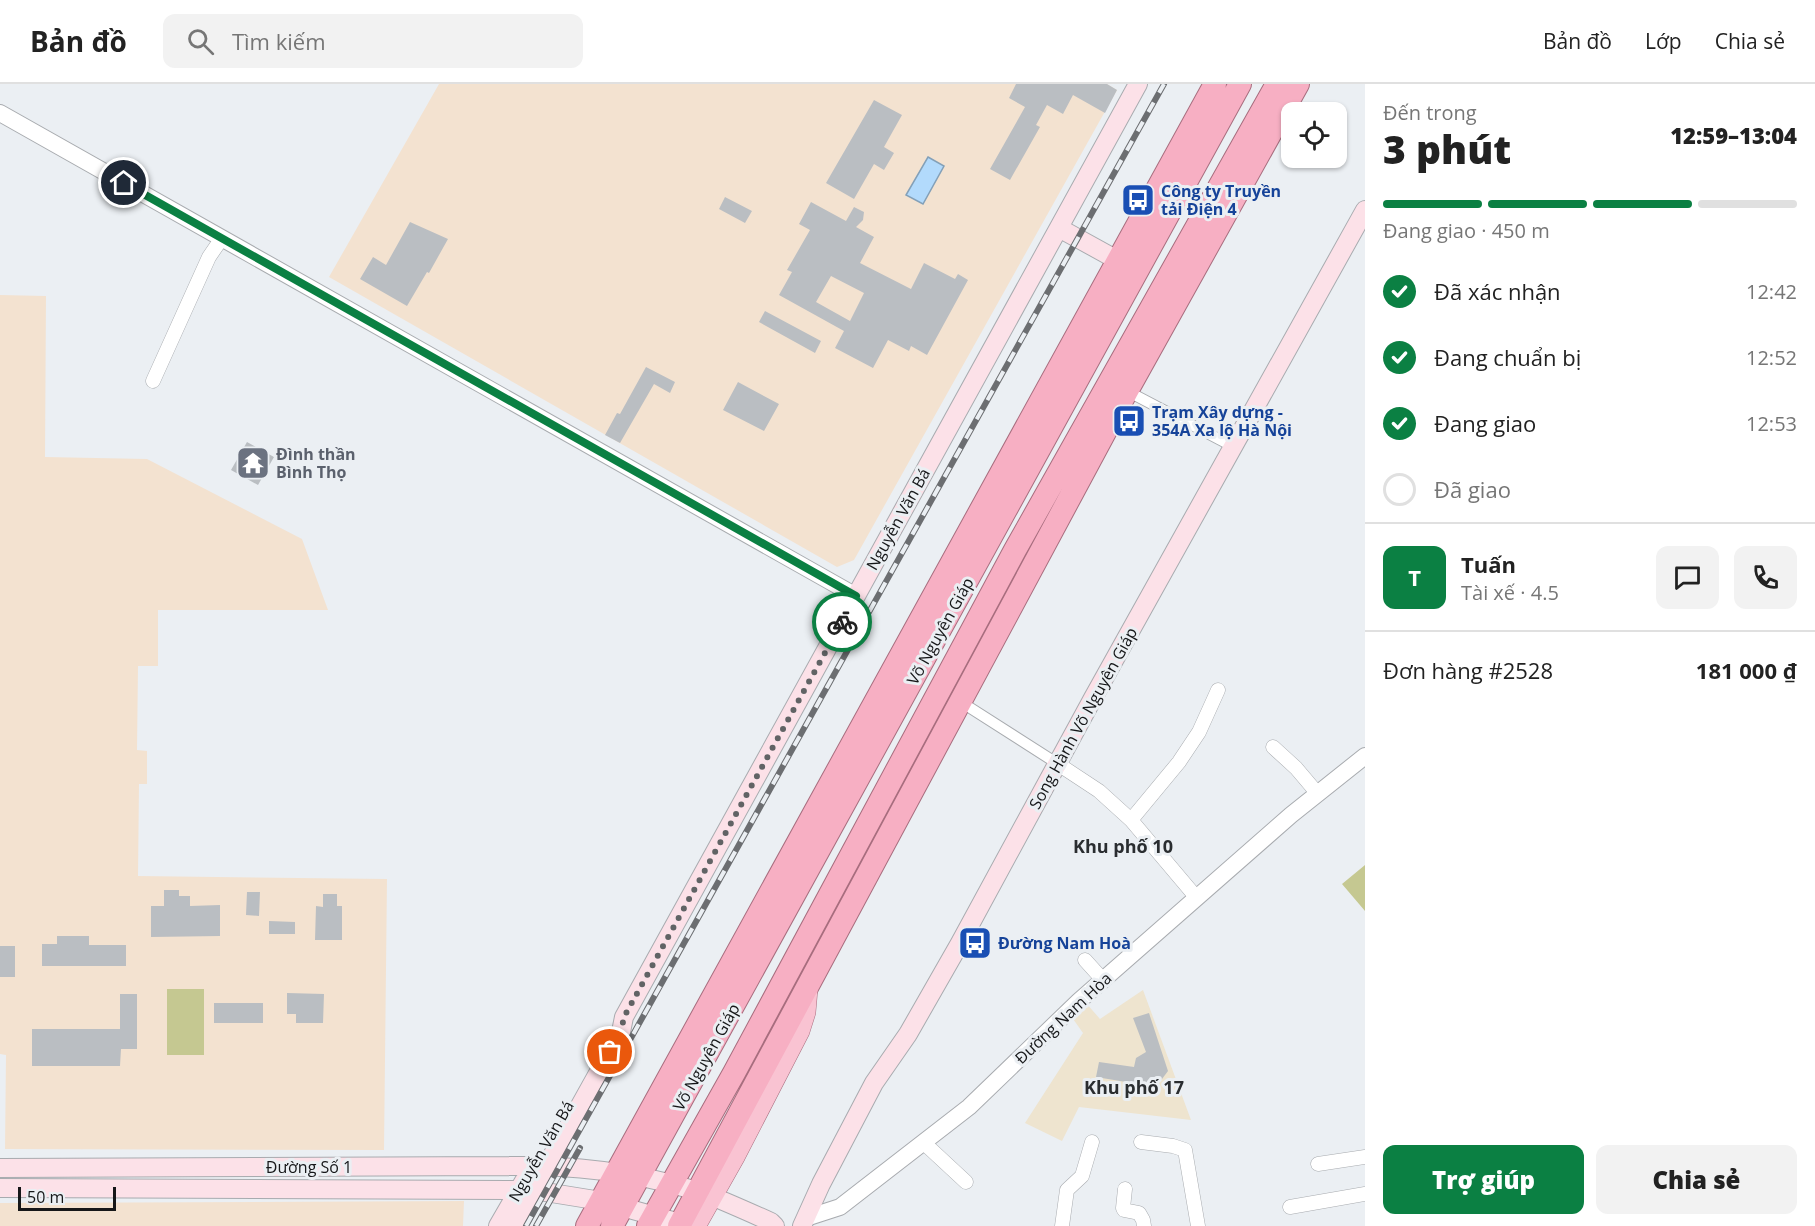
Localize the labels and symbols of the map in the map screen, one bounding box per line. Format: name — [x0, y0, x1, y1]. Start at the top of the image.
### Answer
pin — [98, 157, 149, 208]
place label: Công ty Truyền tải Điện 4 — [1161, 180, 1281, 220]
bus stop icon: Công ty Truyền tải Điện 4 — [1120, 182, 1156, 218]
place label: Trạm Xây dựng - 354A Xa lộ Hà Nội — [1152, 401, 1292, 441]
bus stop icon: Trạm Xây dựng - 354A Xa lộ Hà Nội — [1111, 403, 1147, 439]
place label: Đình thần Bình Thọ — [276, 443, 356, 483]
temple icon: Đình thần Bình Thọ — [235, 445, 271, 481]
street label: Nguyễn Văn Bá — [861, 464, 935, 574]
street label: Võ Nguyên Giáp — [901, 574, 979, 688]
courier — [812, 592, 872, 652]
street label: Song Hành Võ Nguyên Giáp — [1024, 623, 1142, 813]
district label: Khu phố 10 — [1073, 834, 1173, 858]
bus stop icon: Đường Nam Hoà — [957, 925, 993, 961]
place label: Đường Nam Hoà — [998, 932, 1131, 954]
street label: Đường Nam Hòa — [1010, 967, 1116, 1069]
street label: Võ Nguyên Giáp — [667, 1000, 745, 1114]
pin — [584, 1026, 635, 1077]
district label: Khu phố 17 — [1084, 1075, 1184, 1099]
street label: Nguyễn Văn Bá — [503, 1097, 579, 1205]
street label: Đường Số 1 — [266, 1156, 352, 1178]
scale bar — [18, 1184, 116, 1212]

